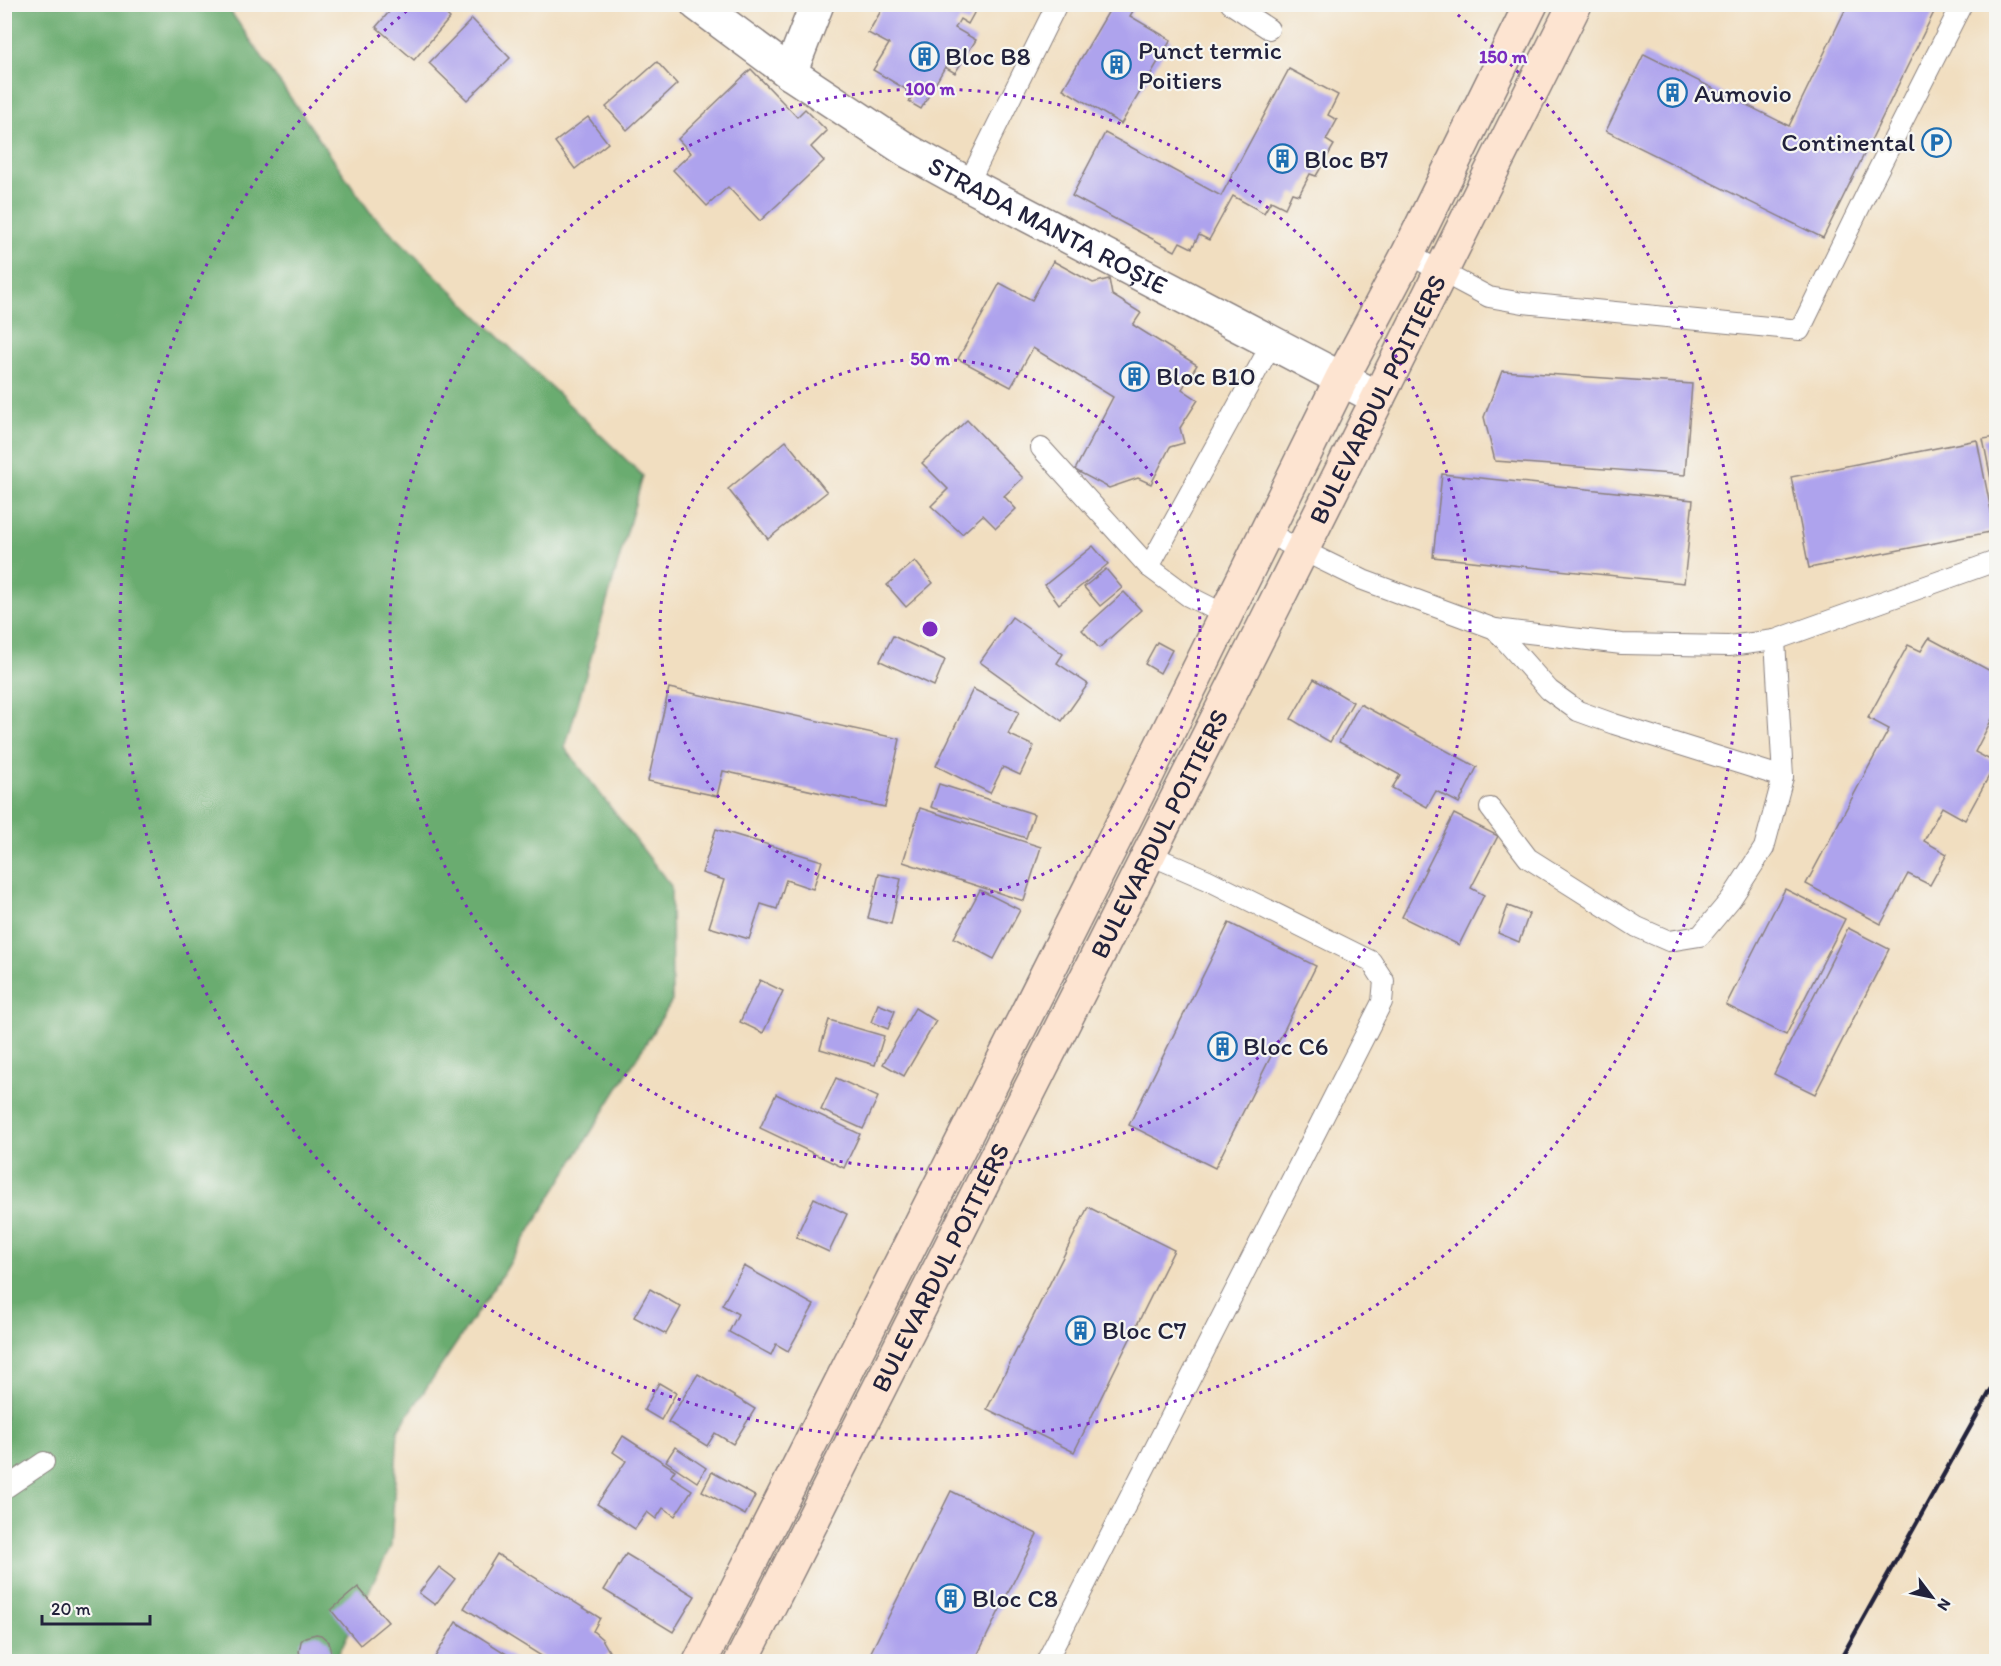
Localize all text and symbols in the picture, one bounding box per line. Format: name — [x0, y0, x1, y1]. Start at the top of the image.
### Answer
place label: Punct termic Poitiers — [1138, 34, 1282, 96]
building icon: Bloc B8 — [908, 40, 940, 72]
place label: Bloc B8 — [945, 40, 1031, 72]
text: 150 m — [1479, 46, 1528, 68]
building icon: Punct termic Poitiers — [1101, 49, 1133, 81]
building icon: Aumovio — [1657, 77, 1689, 109]
place label: Aumovio — [1694, 77, 1792, 109]
text: 100 m — [905, 78, 956, 100]
place label: Continental — [1781, 126, 1915, 158]
parking icon: Continental — [1920, 126, 1952, 158]
building icon: Bloc B7 — [1267, 143, 1299, 175]
place label: Bloc B7 — [1304, 143, 1389, 175]
street label: STRADA MANTA ROȘIE — [923, 149, 1173, 301]
street label: BULEVARDUL POITIERS — [1302, 269, 1453, 529]
text: 50 m — [910, 348, 951, 370]
building icon: Bloc B10 — [1119, 360, 1151, 392]
place label: Bloc B10 — [1156, 360, 1256, 392]
centre of rings — [920, 619, 940, 639]
street label: BULEVARDUL POITIERS — [1083, 704, 1235, 964]
building icon: Bloc C6 — [1206, 1030, 1238, 1062]
place label: Bloc C6 — [1243, 1030, 1329, 1062]
street label: BULEVARDUL POITIERS — [864, 1137, 1016, 1397]
building icon: Bloc C7 — [1065, 1314, 1097, 1346]
place label: Bloc C7 — [1102, 1314, 1187, 1346]
north arrow — [1902, 1567, 1962, 1627]
building icon: Bloc C8 — [935, 1582, 967, 1614]
place label: Bloc C8 — [972, 1582, 1058, 1614]
scale bar — [42, 1588, 150, 1626]
text: N — [1933, 1595, 1955, 1614]
text: 20 m — [51, 1598, 91, 1620]

